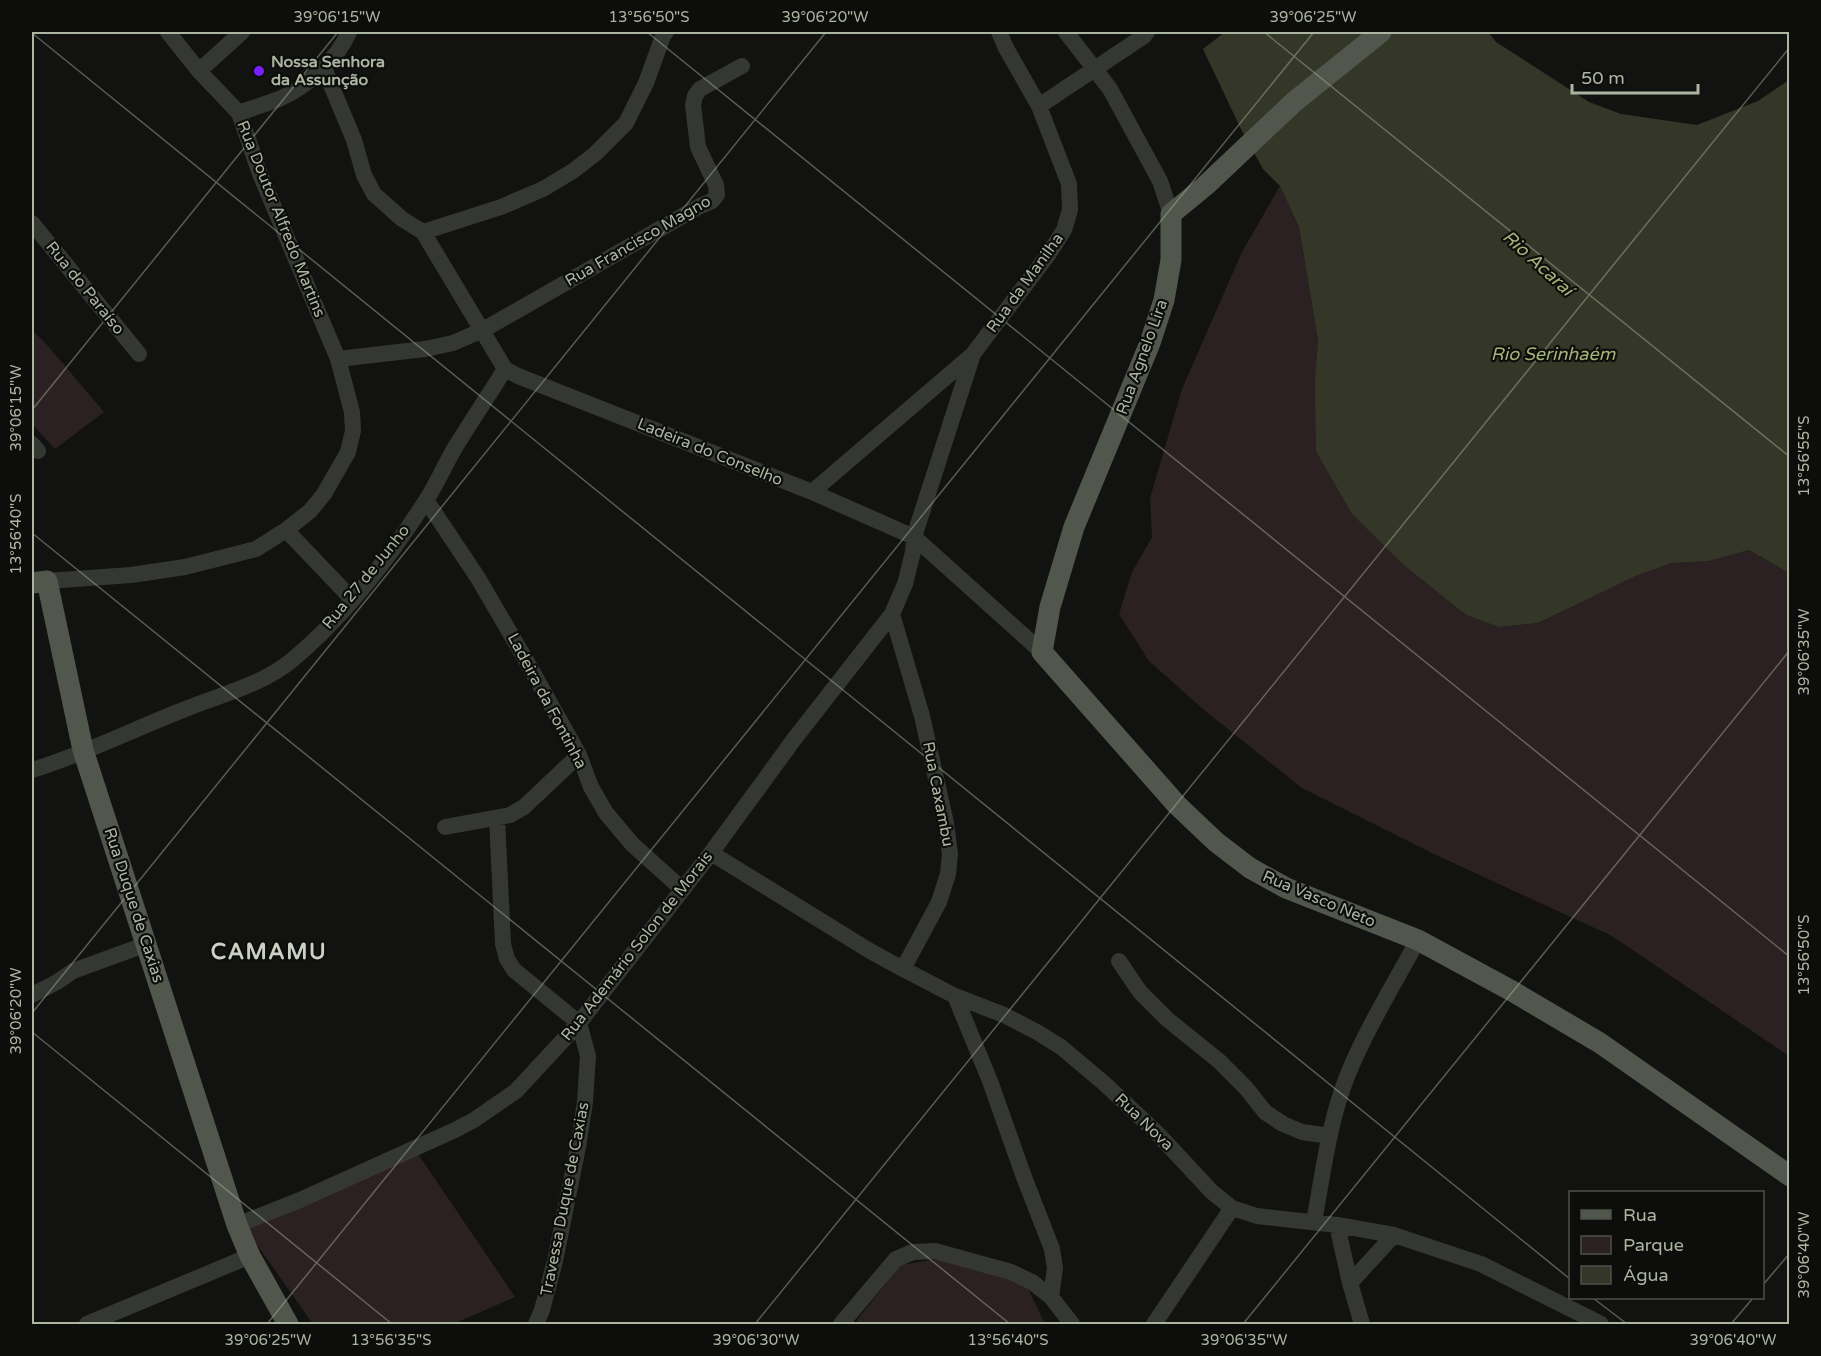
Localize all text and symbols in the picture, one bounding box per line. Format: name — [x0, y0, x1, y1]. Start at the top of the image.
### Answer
text: 39°06'15"W — [294, 8, 380, 26]
text: 13°56'50"S — [609, 8, 689, 26]
text: 39°06'20"W — [782, 8, 868, 26]
text: 39°06'25"W — [1270, 8, 1356, 26]
place label: Nossa Senhora da Assunção — [271, 52, 385, 90]
scale bar — [1572, 57, 1698, 95]
marker: Nossa Senhora da Assunção — [252, 64, 266, 78]
text: 50 m — [1581, 67, 1625, 89]
street label: Rua Doutor Alfredo Martins — [232, 118, 330, 320]
street label: Rua Francisco Magno — [562, 191, 714, 291]
water label: Rio Acaraí — [1498, 226, 1580, 303]
street label: Rua da Manilha — [982, 229, 1068, 337]
street label: Rua do Paraíso — [41, 237, 129, 339]
street label: Rua Agnelo Lira — [1112, 297, 1172, 417]
water label: Rio Serinhaém — [1491, 343, 1616, 365]
text: 39°06'15"W — [7, 365, 25, 451]
street label: Ladeira do Conselho — [634, 414, 786, 490]
text: 13°56'55"S — [1795, 416, 1813, 496]
text: 13°56'40"S — [7, 494, 25, 574]
street label: Rua 27 de Junho — [318, 521, 414, 633]
text: 39°06'35"W — [1795, 609, 1813, 695]
street label: Ladeira da Fontinha — [503, 630, 591, 772]
street label: Rua Caxambu — [918, 740, 958, 848]
street label: Rua Duque de Caxias — [100, 825, 168, 985]
street label: Rua Ademário Solon de Morais — [557, 847, 717, 1045]
street label: Rua Vasco Neto — [1259, 866, 1379, 932]
text: 13°56'50"S — [1795, 915, 1813, 995]
district label: CAMAMU — [211, 939, 327, 965]
text: 39°06'20"W — [7, 968, 25, 1054]
street label: Rua Nova — [1110, 1089, 1178, 1155]
street label: Travessa Duque de Caxias — [536, 1100, 594, 1298]
legend — [1569, 1191, 1764, 1299]
text: Rua — [1623, 1204, 1657, 1226]
text: 39°06'40"W — [1795, 1212, 1813, 1298]
text: Parque — [1623, 1234, 1684, 1256]
text: Água — [1623, 1264, 1669, 1286]
text: 39°06'25"W — [225, 1331, 311, 1349]
text: 13°56'35"S — [351, 1331, 431, 1349]
text: 39°06'30"W — [713, 1331, 799, 1349]
text: 13°56'40"S — [968, 1331, 1048, 1349]
text: 39°06'35"W — [1201, 1331, 1287, 1349]
text: 39°06'40"W — [1690, 1331, 1776, 1349]

